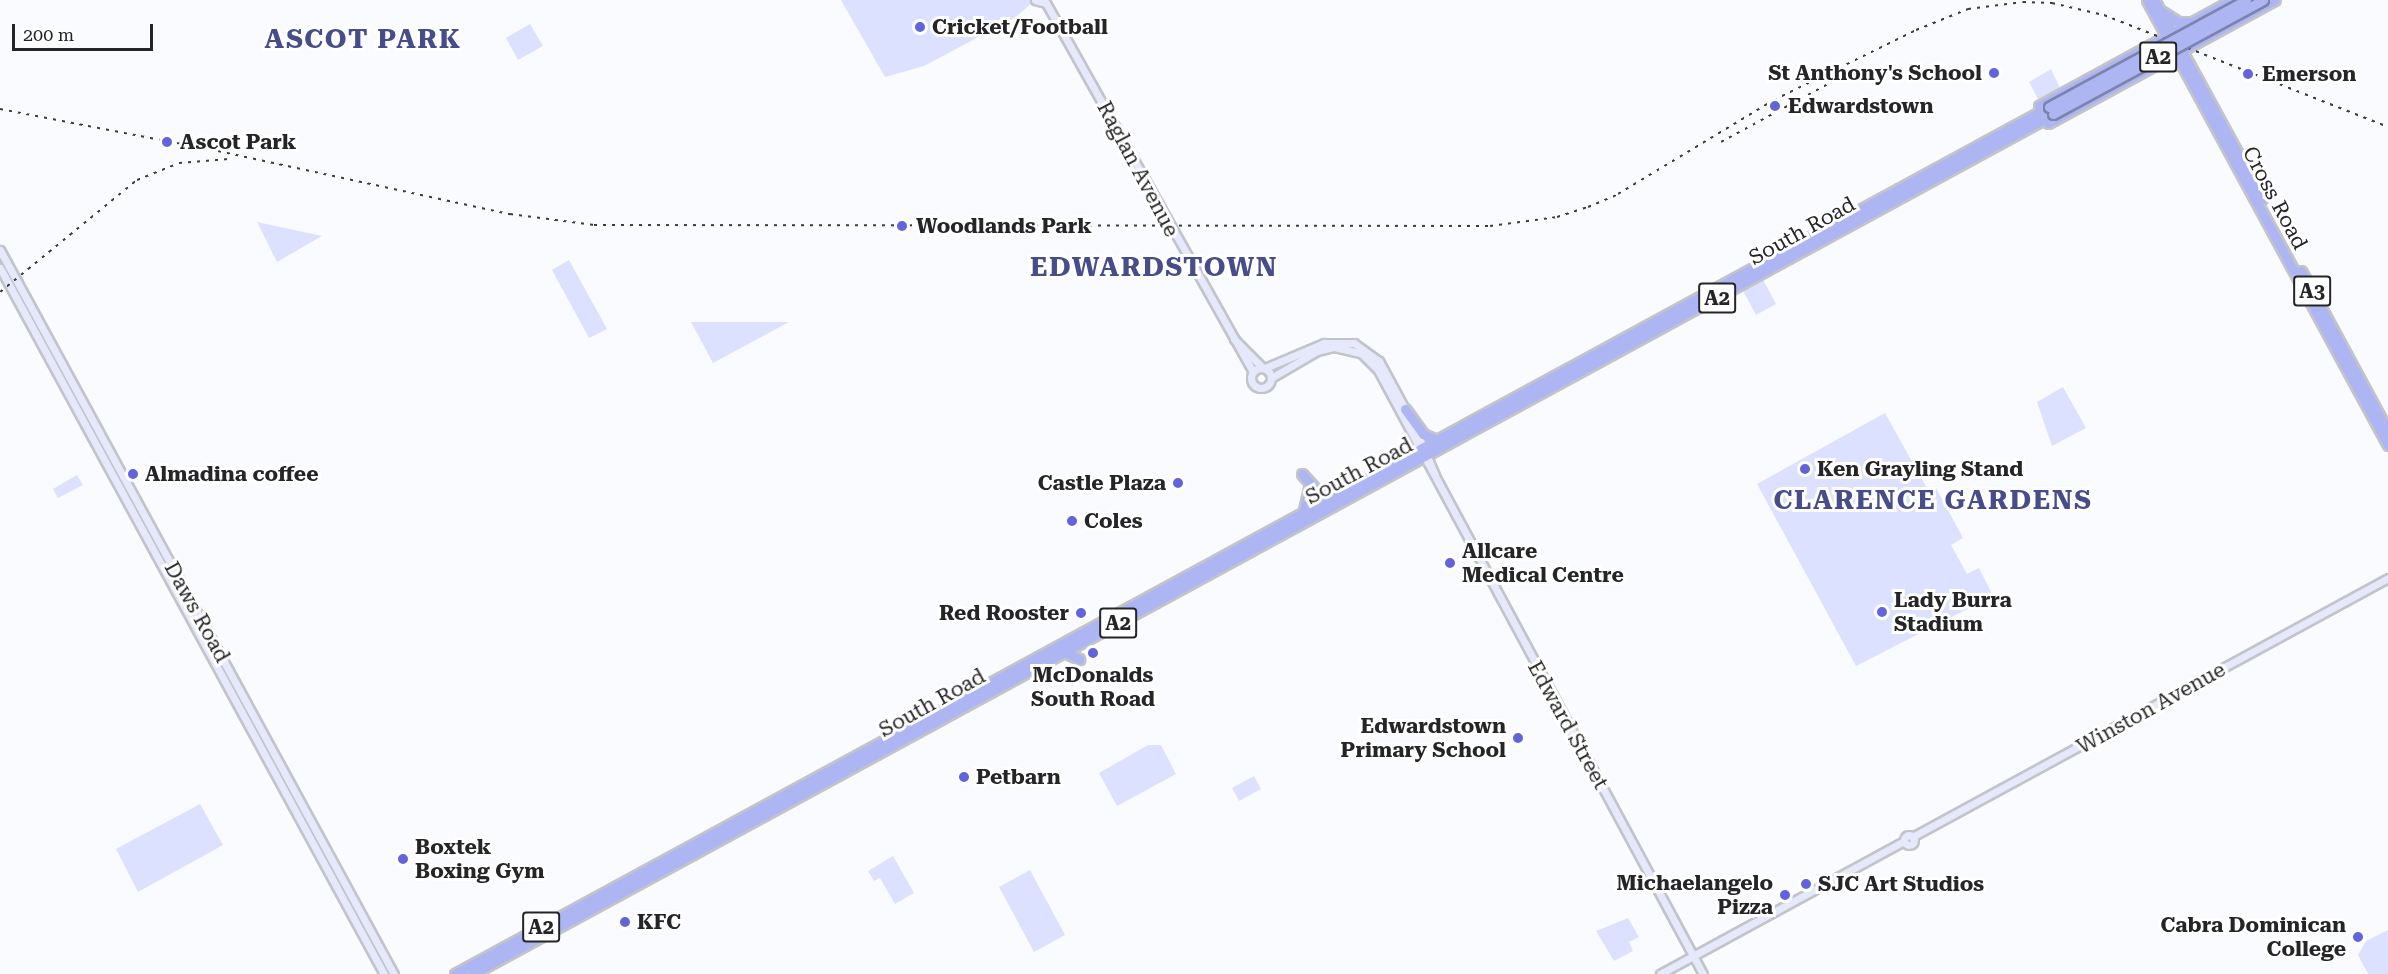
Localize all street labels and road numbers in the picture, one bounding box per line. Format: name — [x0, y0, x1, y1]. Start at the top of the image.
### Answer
road number: A2 — [2138, 40, 2178, 74]
street label: Raglan Avenue — [1092, 97, 1184, 241]
street label: Cross Road — [2237, 142, 2313, 254]
street label: South Road — [1744, 191, 1860, 271]
road number: A3 — [2292, 274, 2332, 308]
road number: A2 — [1698, 281, 1736, 315]
street label: South Road — [1301, 432, 1417, 510]
street label: Daws Road — [159, 557, 235, 667]
road number: A2 — [1098, 606, 1138, 640]
street label: Edward Street — [1522, 656, 1614, 794]
street label: Winston Avenue — [2072, 657, 2230, 759]
street label: South Road — [874, 663, 990, 743]
road number: A2 — [522, 910, 560, 944]

